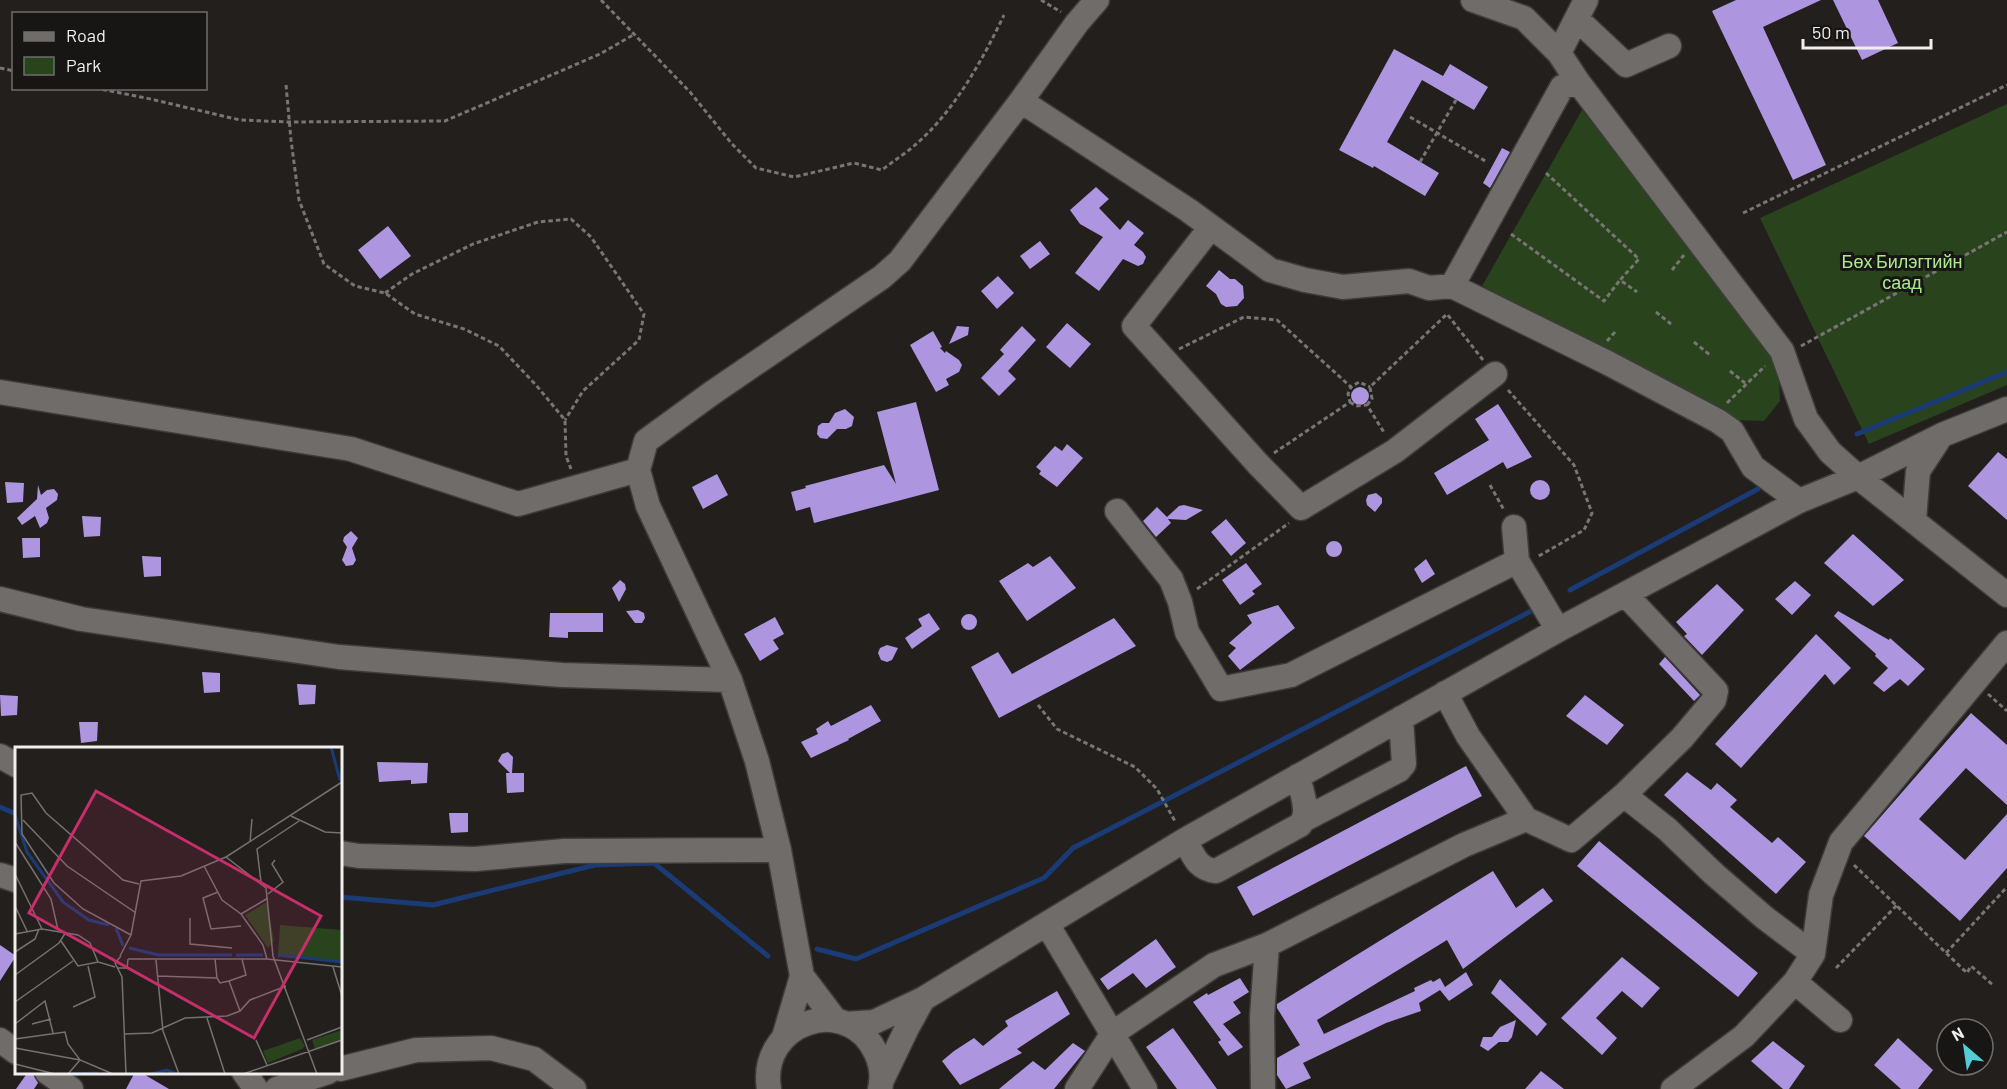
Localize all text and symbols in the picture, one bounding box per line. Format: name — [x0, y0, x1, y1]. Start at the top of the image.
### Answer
legend — [12, 12, 207, 90]
scale bar — [1803, 12, 1930, 50]
text: 50 m — [1812, 21, 1850, 43]
text: Road — [66, 24, 106, 46]
text: Park — [66, 54, 101, 76]
park label: Бөх Билэгтийн саад — [1842, 250, 1962, 293]
inset map — [15, 747, 342, 1074]
north arrow — [1935, 1017, 1995, 1077]
text: N — [1948, 1023, 1967, 1044]

